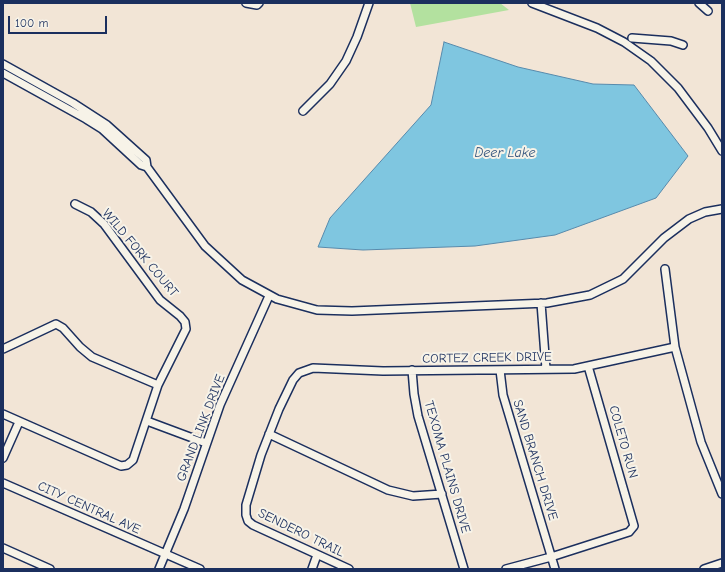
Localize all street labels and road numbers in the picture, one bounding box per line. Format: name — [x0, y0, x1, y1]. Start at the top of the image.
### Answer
street label: WILD FORK COURT — [99, 206, 181, 300]
street label: CORTEZ CREEK DRIVE — [422, 349, 552, 367]
street label: GRAND LINK DRIVE — [173, 372, 229, 484]
street label: SAND BRANCH DRIVE — [509, 398, 561, 522]
street label: TEXOMA PLAINS DRIVE — [421, 399, 473, 535]
street label: COLETO RUN — [605, 404, 641, 480]
street label: CITY CENTRAL AVE — [35, 478, 143, 538]
street label: SENDERO TRAIL — [255, 505, 347, 561]

